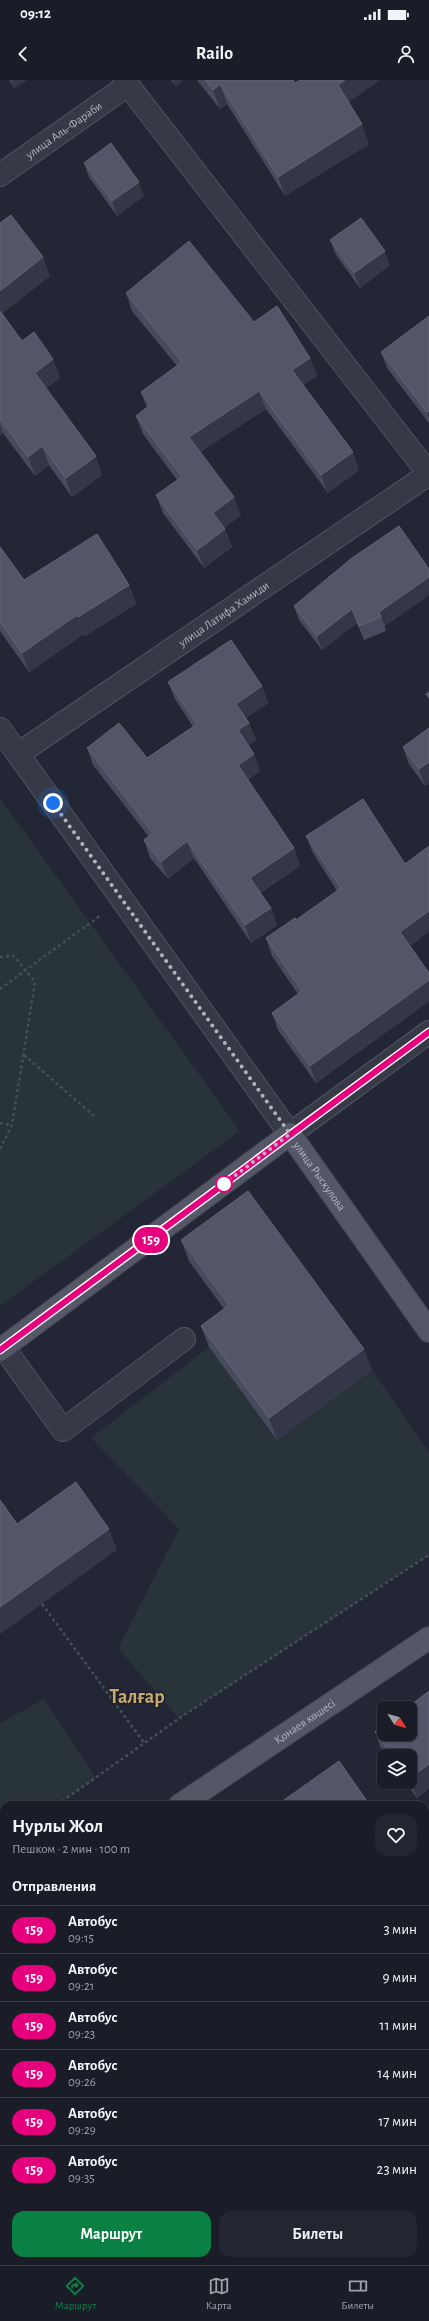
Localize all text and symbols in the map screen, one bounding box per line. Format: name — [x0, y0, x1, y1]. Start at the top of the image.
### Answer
text: 09:12 — [20, 6, 51, 21]
icon: back — [12, 43, 34, 65]
icon: person — [395, 43, 417, 65]
text: Railo — [196, 45, 233, 63]
street label: улица Аль-Фараби — [23, 99, 104, 162]
street label: улица Латифа Хамиди — [176, 579, 271, 650]
your location — [43, 793, 63, 813]
street label: улица Рыскулова — [290, 1138, 348, 1213]
unlabelled marker — [215, 1175, 233, 1193]
line badge: 159 — [128, 1227, 174, 1253]
text: 159 — [142, 1233, 160, 1247]
district label: Талғар — [109, 1687, 165, 1707]
street label: Қонаев көшесі — [272, 1697, 337, 1746]
north arrow — [377, 1701, 417, 1741]
map controls — [377, 1701, 417, 1789]
button: layers — [377, 1749, 417, 1789]
button: heart — [375, 1814, 417, 1856]
text: Нурлы Жол — [12, 1817, 103, 1836]
text: Пешком · 2 мин · 100 m — [12, 1843, 130, 1856]
text: Отправления — [12, 1879, 96, 1894]
text: Автобус — [68, 1914, 118, 1929]
text: 3 мин — [383, 1922, 417, 1937]
text: 159 — [25, 1923, 43, 1937]
text: 09:15 — [68, 1932, 94, 1945]
text: Автобус — [68, 1962, 118, 1977]
text: 9 мин — [383, 1970, 417, 1985]
text: 159 — [25, 1971, 43, 1985]
text: 09:21 — [68, 1980, 94, 1993]
text: Автобус — [68, 2010, 118, 2025]
text: 11 мин — [379, 2018, 417, 2033]
text: 159 — [25, 2019, 43, 2033]
text: 09:23 — [68, 2028, 95, 2041]
text: Автобус — [68, 2058, 118, 2073]
text: 14 мин — [377, 2066, 417, 2081]
text: 159 — [25, 2067, 43, 2081]
text: 09:26 — [68, 2076, 96, 2089]
text: Автобус — [68, 2106, 118, 2121]
text: 17 мин — [378, 2114, 417, 2129]
text: 159 — [25, 2115, 43, 2129]
text: 09:29 — [68, 2124, 96, 2137]
text: Автобус — [68, 2154, 118, 2169]
text: 23 мин — [377, 2162, 417, 2177]
text: 159 — [25, 2163, 43, 2177]
text: 09:35 — [68, 2172, 95, 2185]
button: Маршрут — [12, 2211, 211, 2257]
button: Билеты — [219, 2211, 417, 2257]
tab: Маршрут — [55, 2275, 96, 2312]
tab: Карта — [206, 2275, 232, 2312]
tab: Билеты — [341, 2275, 374, 2312]

